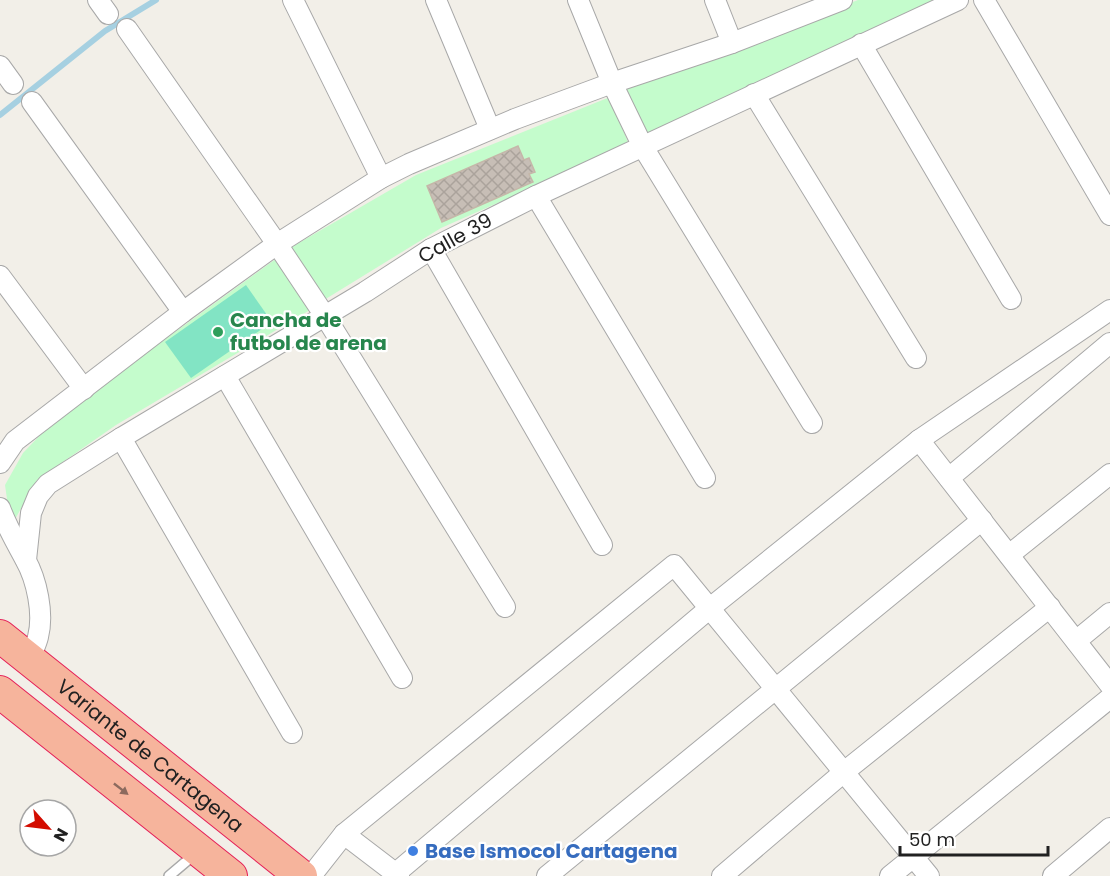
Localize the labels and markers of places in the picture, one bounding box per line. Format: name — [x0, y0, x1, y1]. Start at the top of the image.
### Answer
place label: Cancha de futbol de arena — [230, 306, 387, 357]
marker: Cancha de futbol de arena — [211, 325, 225, 339]
place label: Base Ismocol Cartagena — [425, 837, 677, 865]
marker: Base Ismocol Cartagena — [406, 844, 420, 858]

